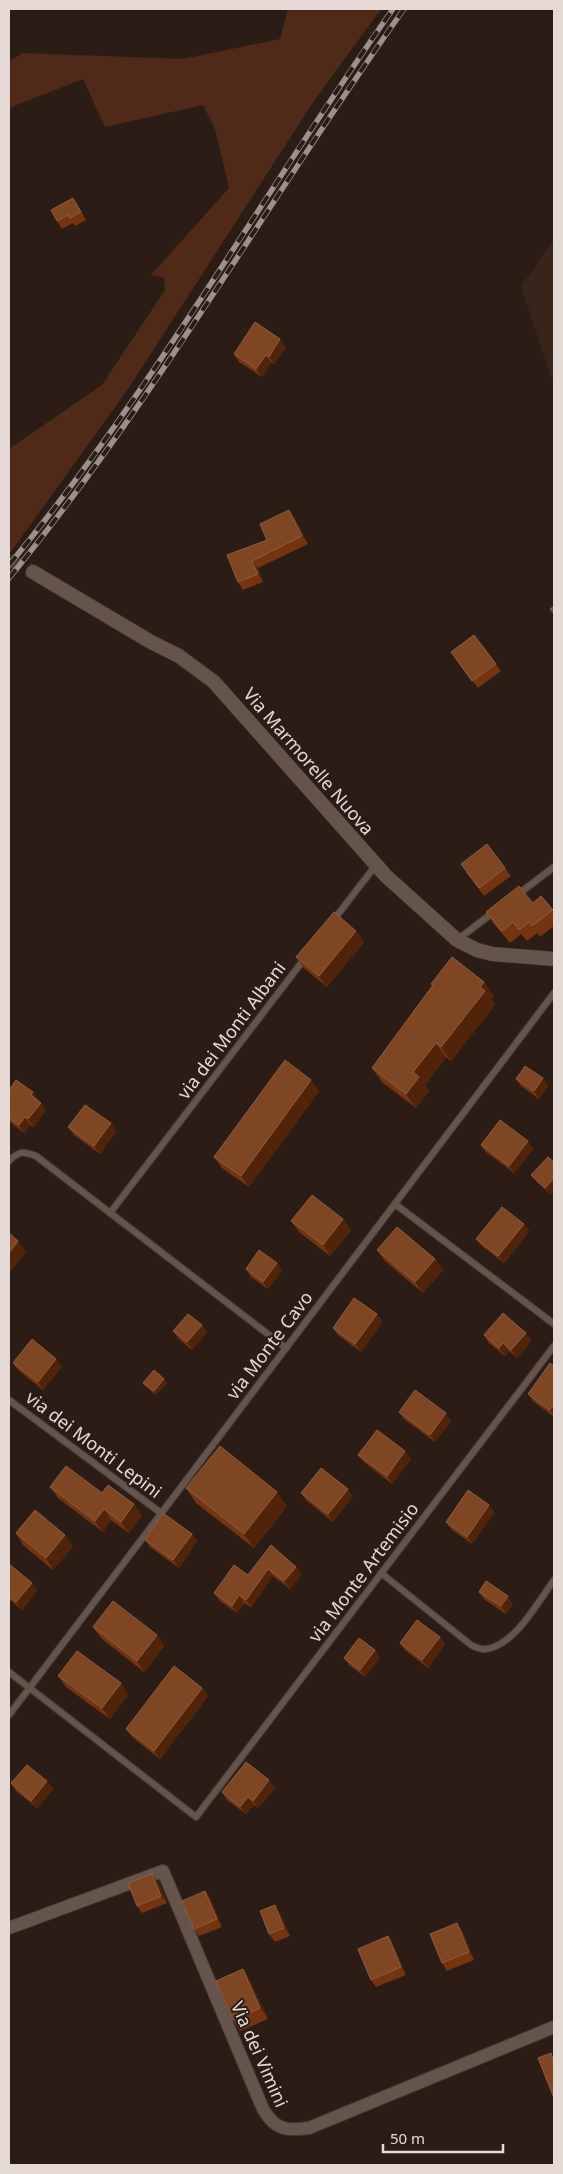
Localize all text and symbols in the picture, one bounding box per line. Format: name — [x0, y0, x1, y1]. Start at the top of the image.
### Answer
street label: Via Marmorelle Nuova — [238, 682, 380, 840]
street label: via dei Monti Albani — [171, 956, 291, 1104]
street label: via Monte Cavo — [220, 1286, 318, 1404]
street label: via dei Monti Lepini — [21, 1385, 167, 1503]
street label: via Monte Artemisio — [302, 1497, 424, 1647]
street label: Via dei Vimini — [226, 1997, 294, 2111]
scale bar — [383, 2122, 503, 2154]
text: 50 m — [390, 2128, 425, 2148]

